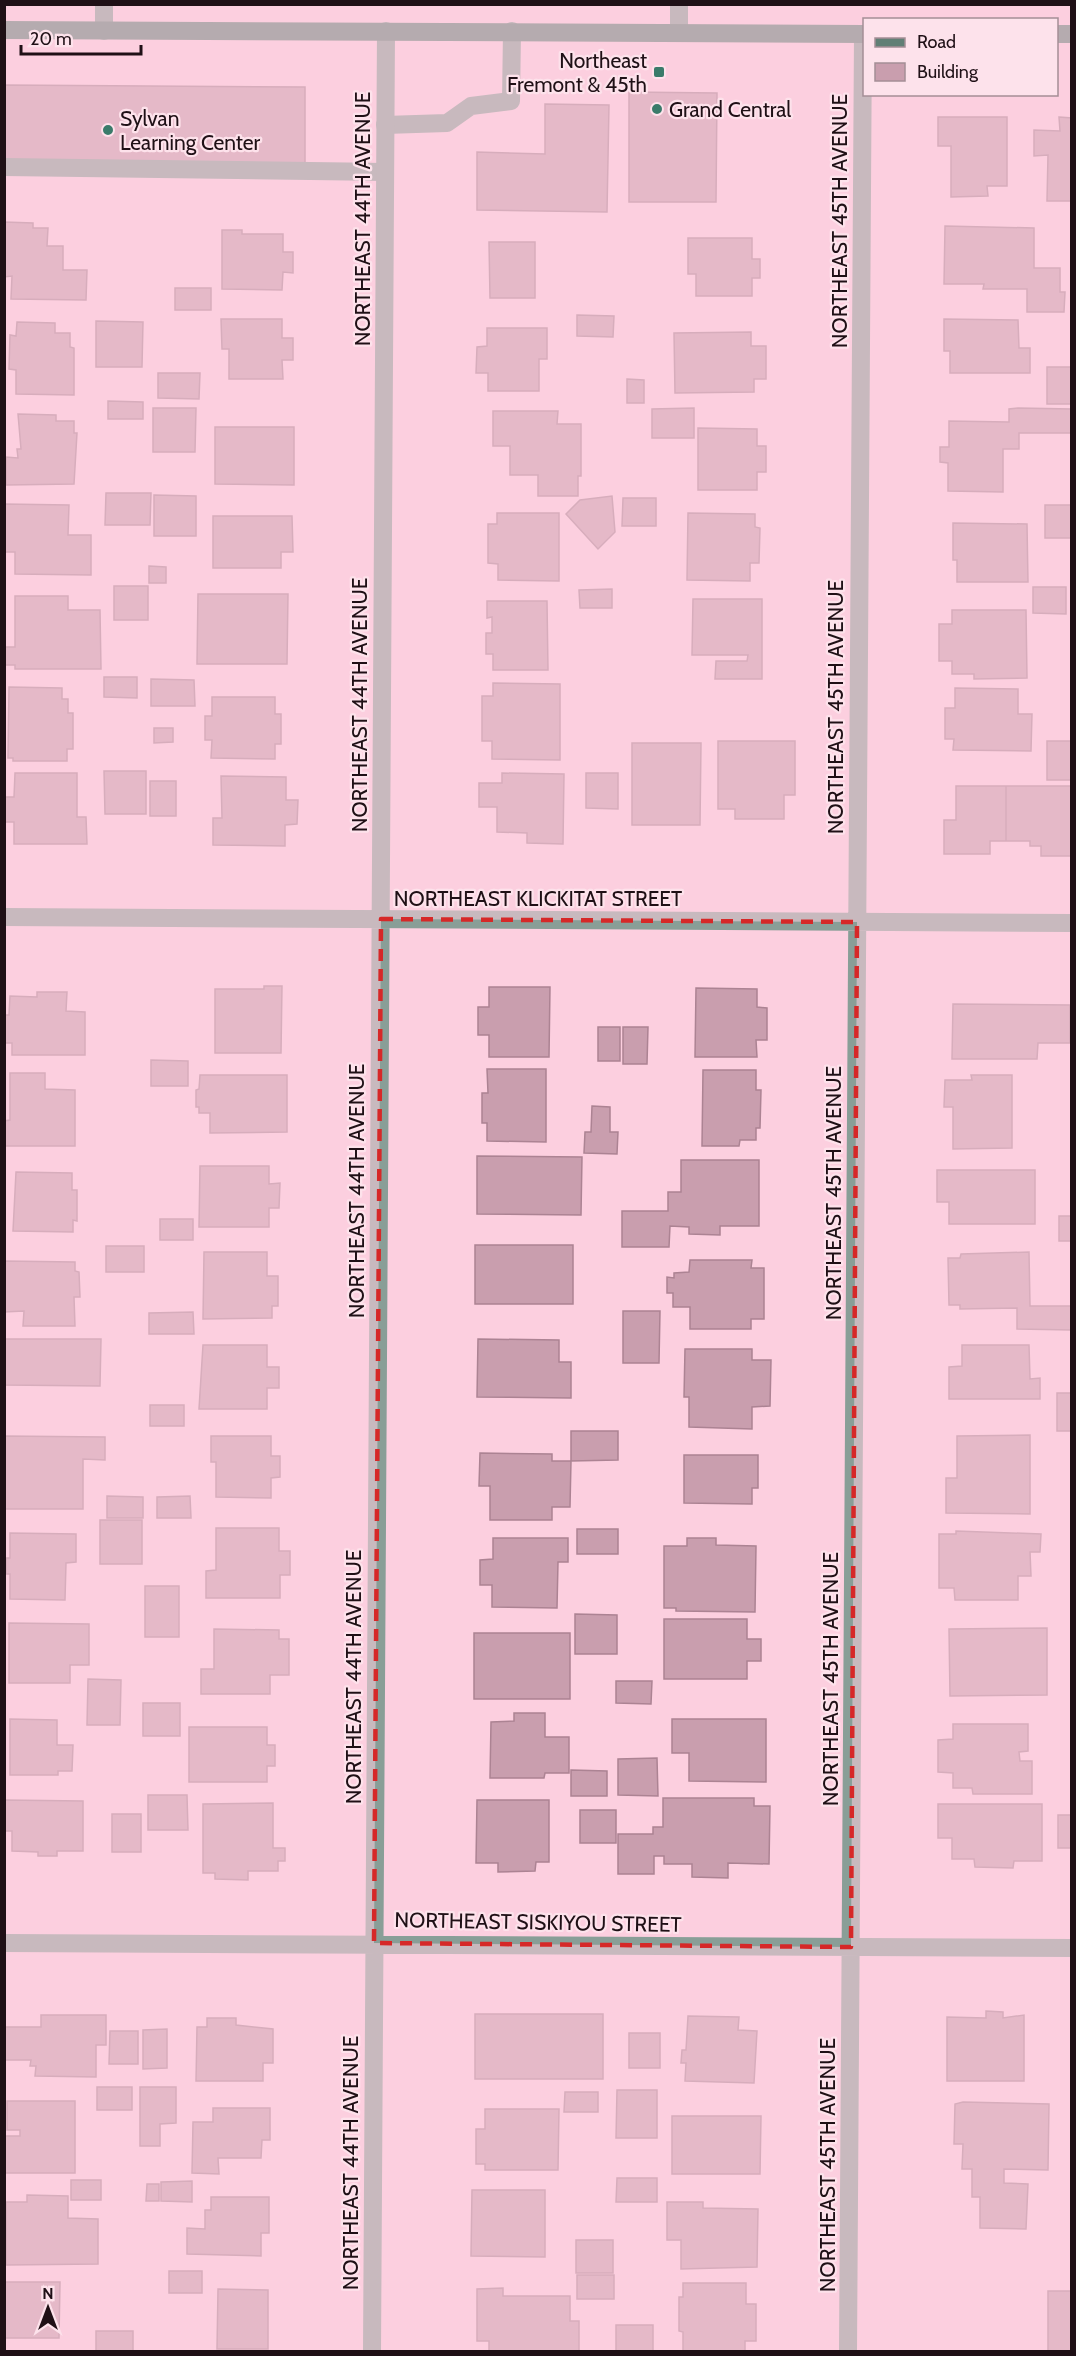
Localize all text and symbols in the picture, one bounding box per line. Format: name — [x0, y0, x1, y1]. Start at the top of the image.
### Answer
scale bar — [21, 18, 141, 56]
legend — [863, 18, 1058, 96]
text: 20 m — [30, 28, 72, 50]
text: Road — [917, 31, 956, 53]
place label: Northeast Fremont & 45th — [507, 48, 647, 97]
text: Building — [917, 61, 979, 83]
marker: Northeast Fremont & 45th — [652, 65, 666, 79]
street label: NORTHEAST 44TH AVENUE — [350, 92, 375, 346]
street label: NORTHEAST 45TH AVENUE — [827, 94, 852, 348]
place label: Grand Central — [669, 97, 791, 122]
marker: Grand Central — [650, 102, 664, 116]
place label: Sylvan Learning Center — [120, 106, 261, 155]
marker: Sylvan Learning Center — [101, 123, 115, 137]
street label: NORTHEAST 44TH AVENUE — [347, 578, 372, 832]
street label: NORTHEAST 45TH AVENUE — [823, 580, 848, 834]
street label: NORTHEAST KLICKITAT STREET — [394, 886, 682, 911]
street label: NORTHEAST 44TH AVENUE — [344, 1064, 369, 1318]
street label: NORTHEAST 45TH AVENUE — [821, 1066, 846, 1320]
street label: NORTHEAST 44TH AVENUE — [341, 1550, 366, 1804]
street label: NORTHEAST 45TH AVENUE — [818, 1552, 843, 1806]
street label: NORTHEAST SISKIYOU STREET — [394, 1907, 682, 1937]
street label: NORTHEAST 44TH AVENUE — [338, 2036, 363, 2290]
street label: NORTHEAST 45TH AVENUE — [815, 2038, 840, 2292]
north arrow — [18, 2278, 78, 2338]
text: N — [42, 2284, 54, 2303]

